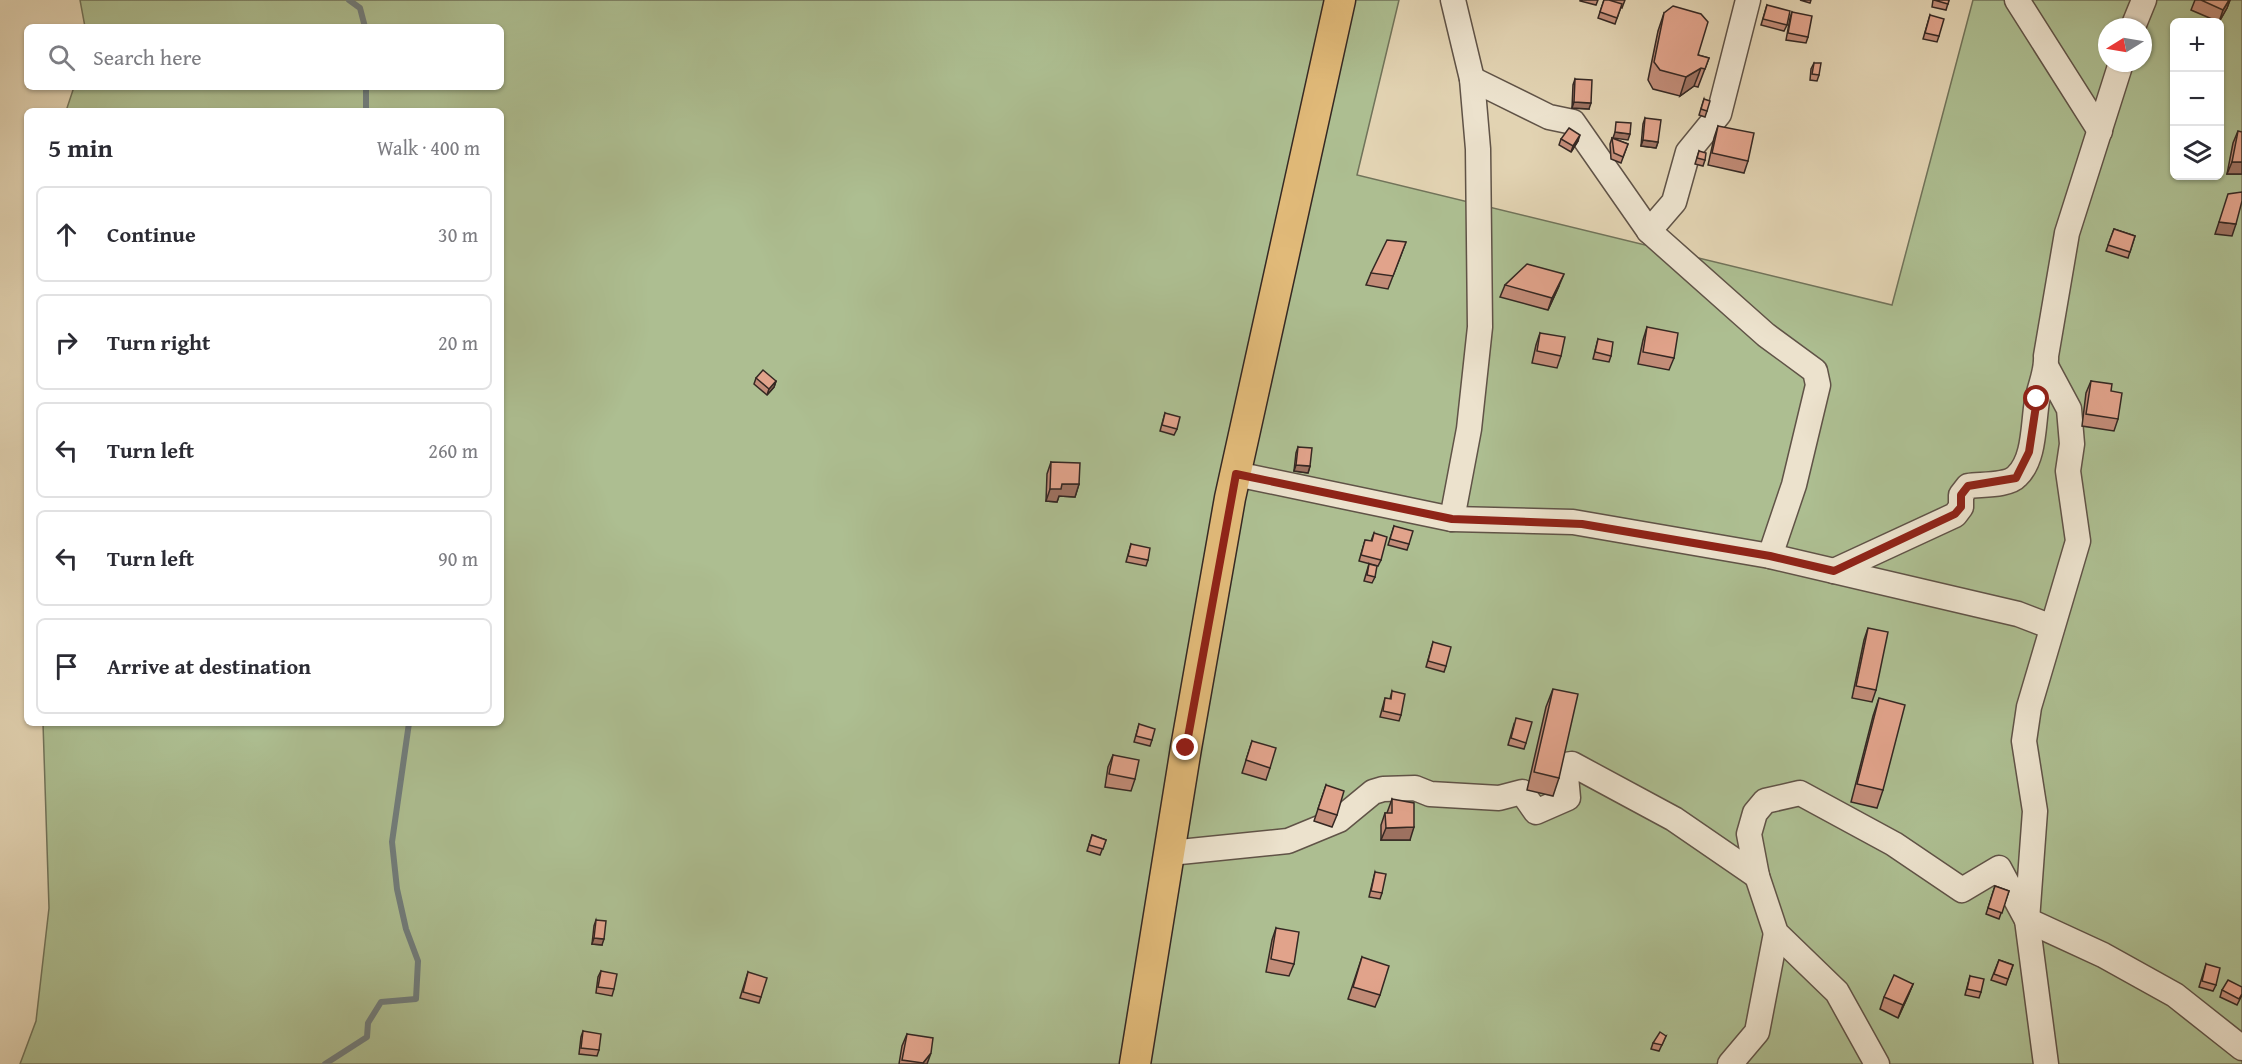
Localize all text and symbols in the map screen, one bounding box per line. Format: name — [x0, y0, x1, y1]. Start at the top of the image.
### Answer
north arrow — [2098, 18, 2152, 72]
map controls — [2170, 18, 2224, 180]
button: + — [2170, 18, 2224, 72]
search box — [24, 24, 504, 90]
icon: search — [45, 41, 78, 74]
text: Search here — [93, 41, 202, 73]
button: − — [2170, 72, 2224, 126]
button: layers — [2170, 126, 2224, 180]
text: 5 min — [48, 128, 113, 167]
text: Walk · 400 m — [377, 133, 480, 162]
icon: ahead — [50, 218, 83, 251]
text: Continue — [107, 218, 196, 250]
text: 30 m — [438, 220, 478, 249]
icon: right — [50, 326, 83, 359]
text: Turn right — [107, 326, 210, 358]
text: 20 m — [438, 328, 478, 357]
route start — [2023, 385, 2049, 411]
icon: left — [50, 434, 83, 467]
text: Turn left — [107, 434, 194, 466]
text: 260 m — [428, 436, 478, 465]
icon: left — [50, 542, 83, 575]
text: Turn left — [107, 542, 194, 574]
text: 90 m — [438, 544, 478, 573]
icon: arrive — [50, 650, 83, 683]
text: Arrive at destination — [107, 650, 311, 682]
route end — [1172, 734, 1198, 760]

